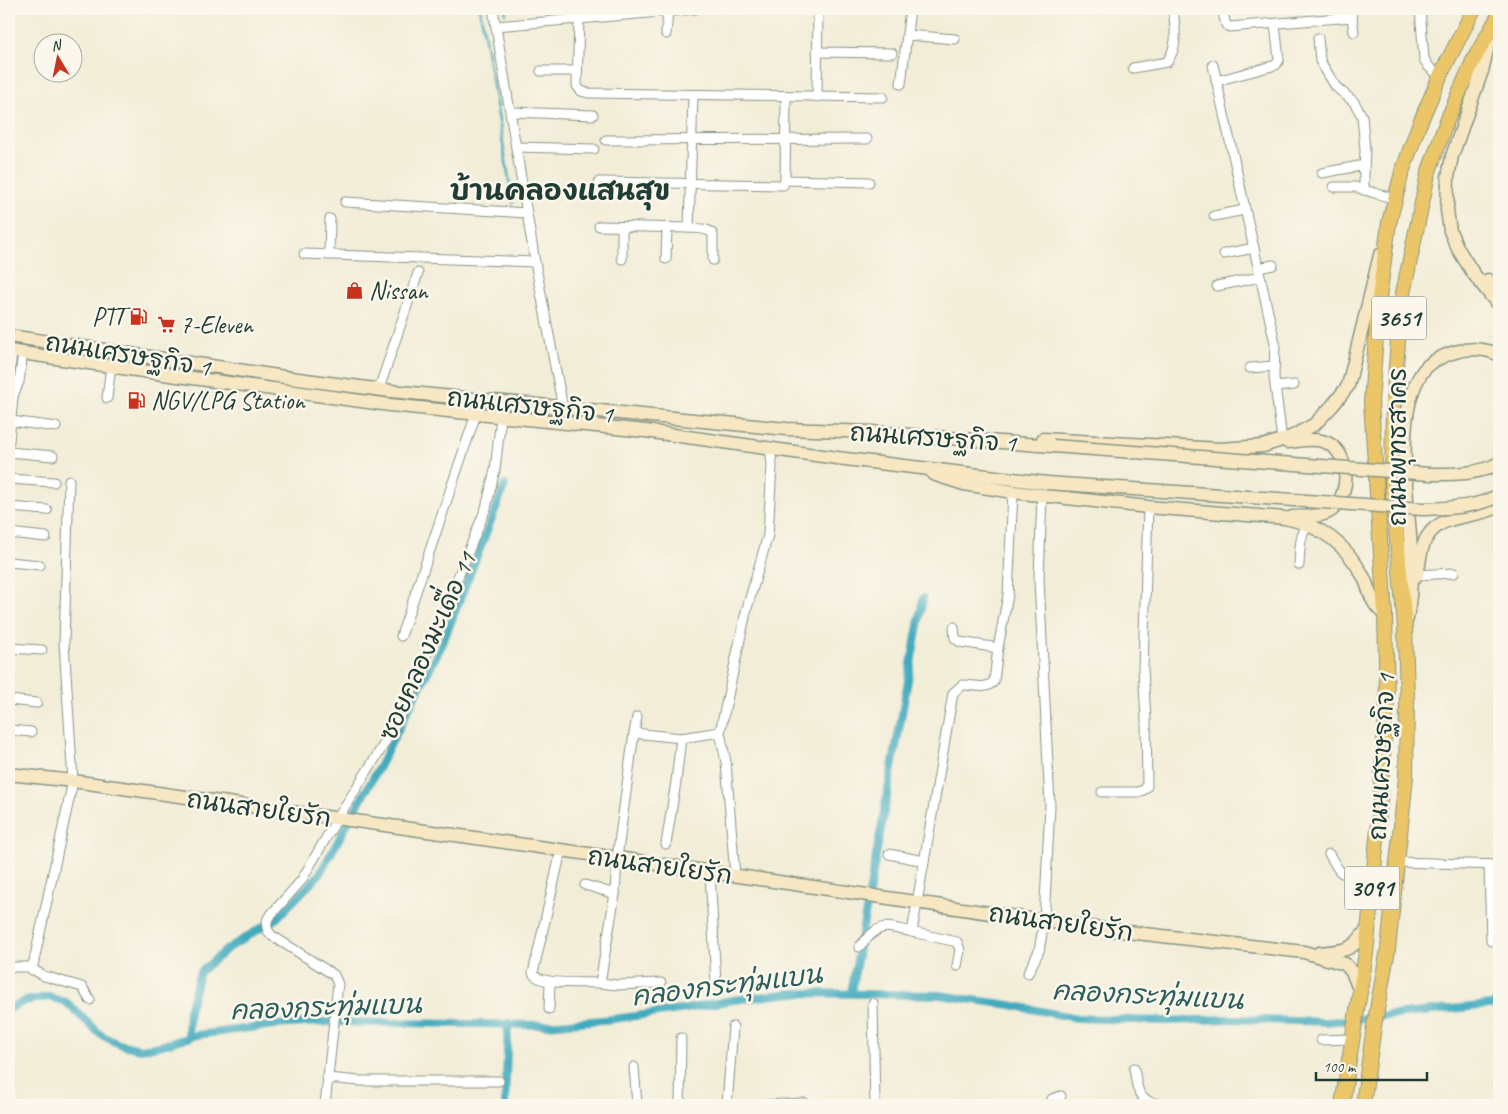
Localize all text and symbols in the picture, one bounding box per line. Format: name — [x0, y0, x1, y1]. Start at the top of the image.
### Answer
north arrow — [32, 32, 82, 82]
text: N — [50, 36, 64, 55]
district label: บ้านคลองแสนสุข — [450, 172, 670, 211]
place label: Nissan — [369, 275, 429, 307]
shop icon: Nissan — [345, 280, 365, 300]
road number: 3651 — [1372, 296, 1426, 340]
place label: PTT — [92, 301, 132, 333]
fuel station icon: PTT — [129, 306, 149, 326]
place label: 7-Eleven — [180, 309, 254, 341]
supermarket icon: 7-Eleven — [156, 314, 176, 334]
street label: ถนนเศรษฐกิจ 1 — [43, 326, 214, 384]
street label: ถนนพุทธสาคร — [1382, 368, 1416, 526]
street label: ถนนเศรษฐกิจ 1 — [445, 381, 616, 431]
place label: NGV/LPG Station — [151, 385, 306, 417]
fuel station icon: NGV/LPG Station — [127, 390, 147, 410]
street label: ถนนเศรษฐกิจ 1 — [849, 416, 1019, 460]
street label: ซอยคลองมะเดื่อ 11 — [365, 543, 484, 745]
street label: ถนนเศรษฐกิจ 1 — [1362, 671, 1402, 841]
street label: ถนนสายใยรัก — [185, 782, 333, 835]
street label: ถนนสายใยรัก — [586, 839, 734, 892]
road number: 3091 — [1344, 866, 1400, 910]
street label: ถนนสายใยรัก — [987, 896, 1135, 949]
water label: คลองกระทุ่มแบน — [630, 957, 825, 1017]
water label: คลองกระทุ่มแบน — [1051, 974, 1245, 1020]
water label: คลองกระทุ่มแบน — [230, 988, 423, 1030]
scale bar — [1316, 1049, 1427, 1081]
text: 100 m — [1323, 1058, 1357, 1077]

